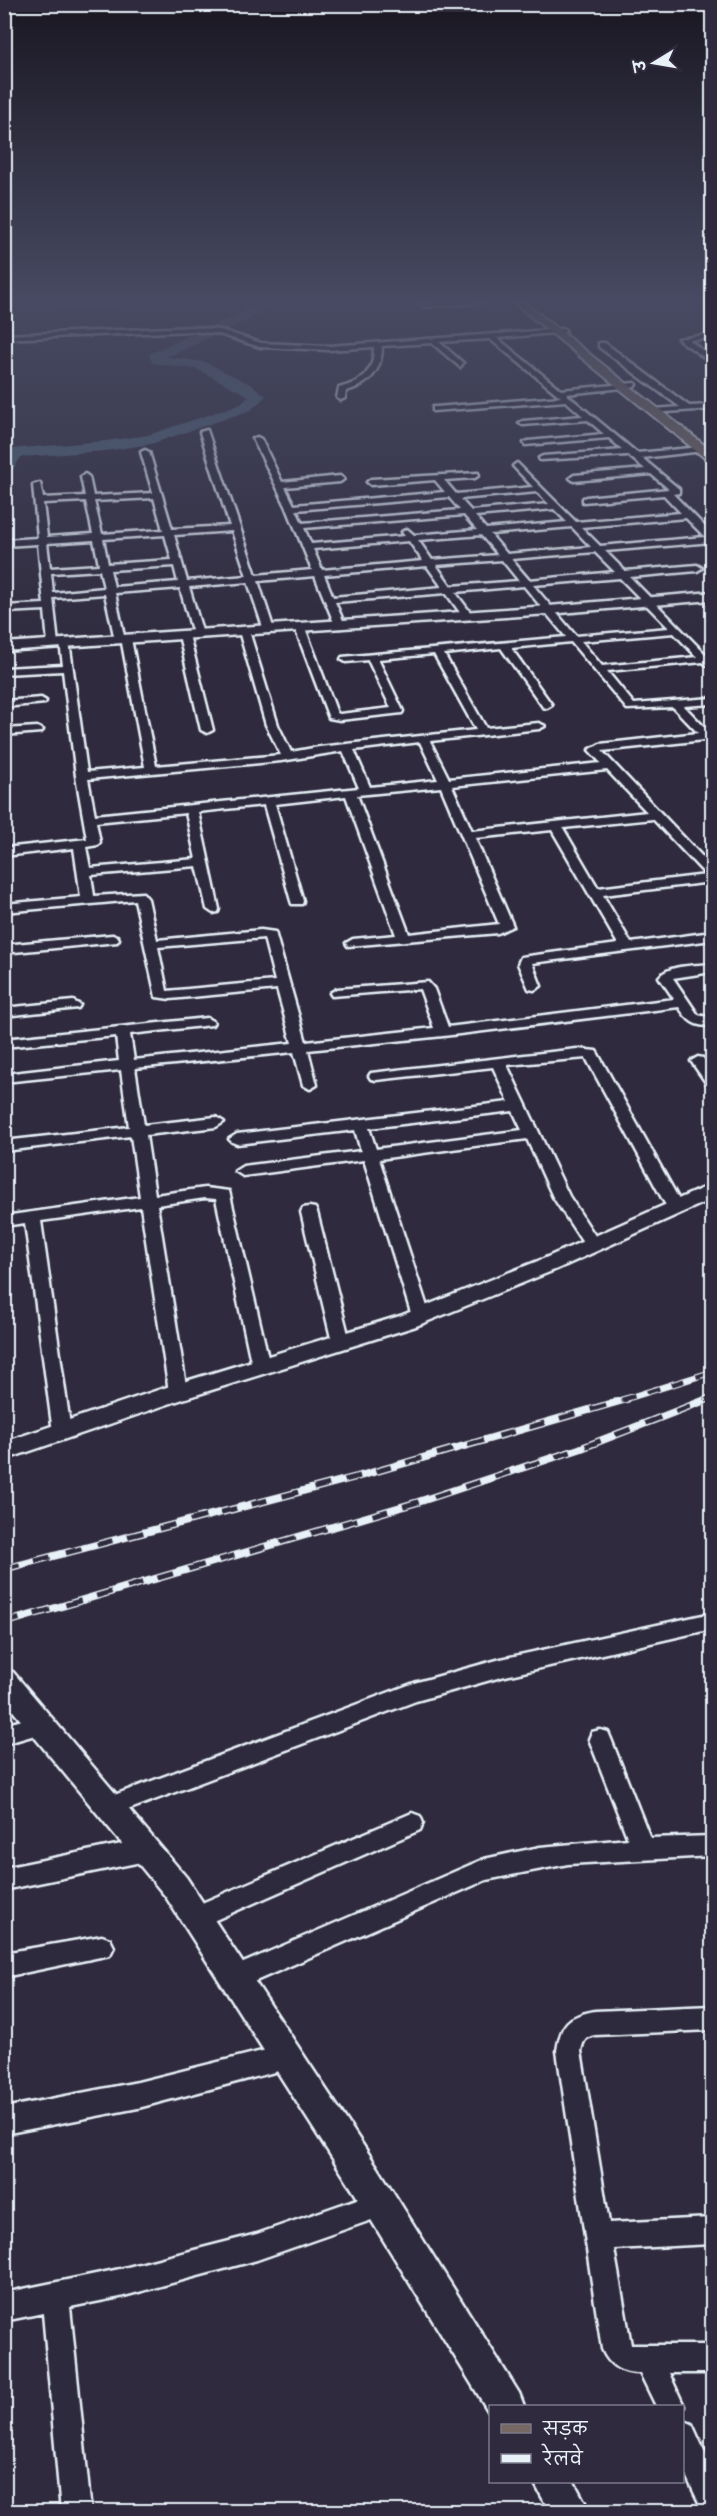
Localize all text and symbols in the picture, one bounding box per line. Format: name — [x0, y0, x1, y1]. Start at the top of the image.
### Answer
north arrow — [624, 33, 684, 93]
text: उ — [629, 57, 651, 75]
legend — [489, 2405, 684, 2483]
text: सड़क — [542, 2418, 588, 2440]
text: रेलवे — [541, 2443, 584, 2470]

